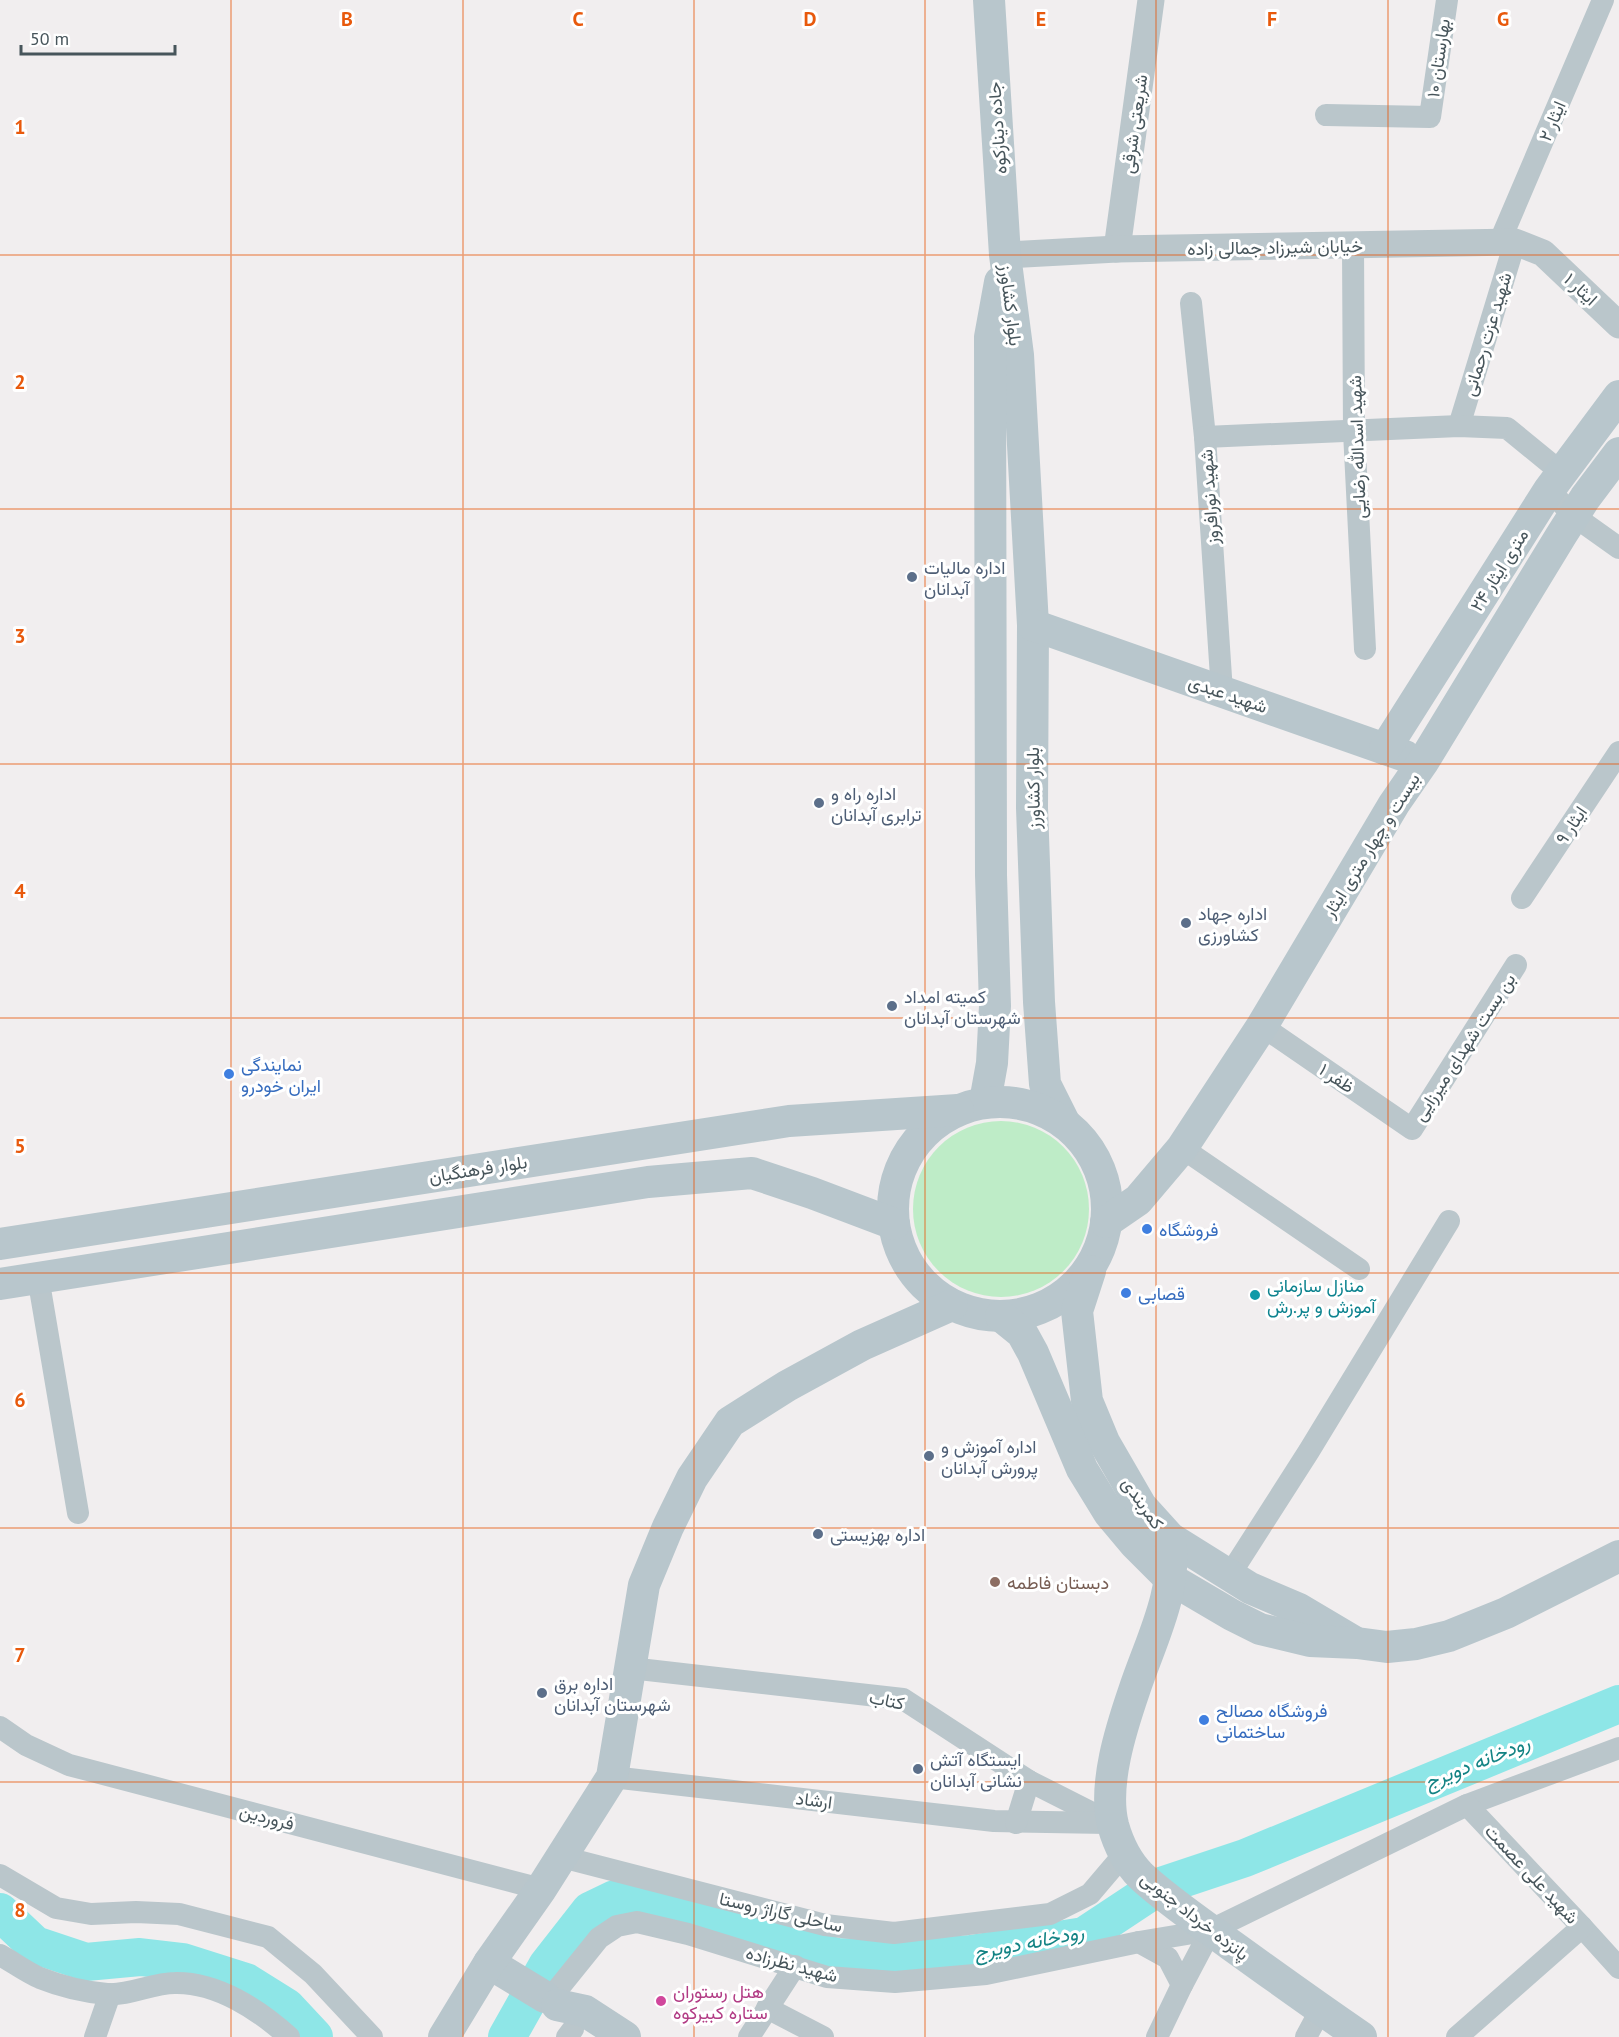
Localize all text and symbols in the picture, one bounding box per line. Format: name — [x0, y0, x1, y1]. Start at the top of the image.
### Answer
text: B — [341, 6, 353, 32]
text: C — [572, 6, 584, 32]
text: D — [804, 6, 817, 32]
text: E — [1036, 6, 1046, 32]
text: F — [1267, 6, 1277, 32]
text: G — [1497, 6, 1509, 32]
street label: بهارستان ۱۰ — [1421, 17, 1455, 99]
scale bar — [21, 18, 176, 56]
text: 50 m — [30, 27, 69, 50]
street label: شریعتی شرقی — [1116, 73, 1152, 175]
street label: جاده دینارکوه — [982, 81, 1012, 175]
street label: ایثار ۲ — [1533, 97, 1571, 145]
text: 1 — [14, 114, 26, 140]
street label: خیابان شیرزاد جمالی زاده — [1187, 234, 1363, 260]
street label: بلوار کشاورز — [994, 262, 1027, 347]
street label: ایثار ۱ — [1559, 268, 1603, 310]
street label: شهید عزت رحمانی — [1457, 269, 1517, 399]
text: 2 — [14, 369, 26, 395]
street label: شهید اسدالله رضایی — [1343, 375, 1371, 519]
street label: شهید نورافروز — [1194, 449, 1224, 546]
street label: ۲۴ متری ایثار — [1465, 525, 1533, 615]
place label: اداره مالیات آبدانان — [924, 556, 1005, 600]
marker: اداره مالیات آبدانان — [905, 570, 919, 584]
text: 3 — [14, 623, 26, 649]
street label: شهید عبدی — [1186, 670, 1270, 718]
street label: بلوار کشاورز — [1021, 747, 1045, 830]
street label: بیست و چهار متری ایثار — [1317, 768, 1426, 923]
place label: اداره راه و ترابری آبدانان — [831, 782, 921, 826]
marker: اداره راه و ترابری آبدانان — [812, 796, 826, 810]
street label: ایثار ۹ — [1550, 802, 1592, 848]
text: 4 — [14, 878, 26, 904]
place label: اداره جهاد کشاورزی — [1198, 902, 1267, 946]
marker: اداره جهاد کشاورزی — [1179, 916, 1193, 930]
street label: بن بست شهدای میرزایی — [1408, 969, 1520, 1125]
place label: کمیته امداد شهرستان آبدانان — [904, 985, 1021, 1029]
marker: کمیته امداد شهرستان آبدانان — [885, 999, 899, 1013]
place label: نمایندگی ایران خودرو — [241, 1053, 321, 1097]
street label: ظفر ۱ — [1315, 1058, 1359, 1098]
marker: نمایندگی ایران خودرو — [222, 1067, 236, 1081]
text: 5 — [14, 1133, 26, 1159]
street label: بلوار فرهنگیان — [427, 1150, 529, 1188]
place label: فروشگاه — [1159, 1218, 1218, 1241]
marker: فروشگاه — [1140, 1222, 1154, 1236]
place label: منازل سازمانی آموزش و پر.رش — [1267, 1274, 1377, 1319]
place label: قصابی — [1138, 1282, 1185, 1305]
marker: قصابی — [1119, 1286, 1133, 1300]
marker: منازل سازمانی آموزش و پر.رش — [1248, 1288, 1262, 1302]
text: 6 — [14, 1387, 26, 1413]
place label: اداره آموزش و پرورش آبدانان — [941, 1435, 1038, 1480]
marker: اداره آموزش و پرورش آبدانان — [922, 1449, 936, 1463]
street label: کمربندی — [1117, 1472, 1169, 1534]
place label: اداره بهزیستی — [830, 1523, 925, 1546]
marker: اداره بهزیستی — [811, 1527, 825, 1541]
place label: دبستان فاطمه — [1007, 1571, 1109, 1594]
marker: دبستان فاطمه — [988, 1575, 1002, 1589]
text: 7 — [14, 1642, 26, 1668]
place label: اداره برق شهرستان آبدانان — [554, 1672, 671, 1716]
street label: کتاب — [867, 1685, 907, 1715]
marker: اداره برق شهرستان آبدانان — [535, 1686, 549, 1700]
place label: فروشگاه مصالح ساختمانی — [1216, 1699, 1328, 1743]
marker: فروشگاه مصالح ساختمانی — [1197, 1713, 1211, 1727]
water label: رودخانه دویرج — [1420, 1729, 1534, 1796]
place label: ایستگاه آتش نشانی آبدانان — [930, 1748, 1022, 1792]
marker: ایستگاه آتش نشانی آبدانان — [911, 1762, 925, 1776]
street label: ارشاد — [795, 1786, 833, 1814]
street label: فروردین — [237, 1799, 297, 1835]
street label: شهید علی عصمت — [1480, 1820, 1584, 1928]
street label: پانزده خرداد جنوبی — [1136, 1866, 1254, 1966]
street label: ساحلی گاراژ روستا — [717, 1887, 845, 1937]
text: 8 — [14, 1897, 26, 1923]
water label: رودخانه دویرج — [972, 1919, 1087, 1966]
street label: شهید نظرزاده — [744, 1941, 840, 1987]
place label: هتل رستوران ستاره کبیرکوه — [673, 1980, 768, 2024]
marker: هتل رستوران ستاره کبیرکوه — [654, 1994, 668, 2008]

